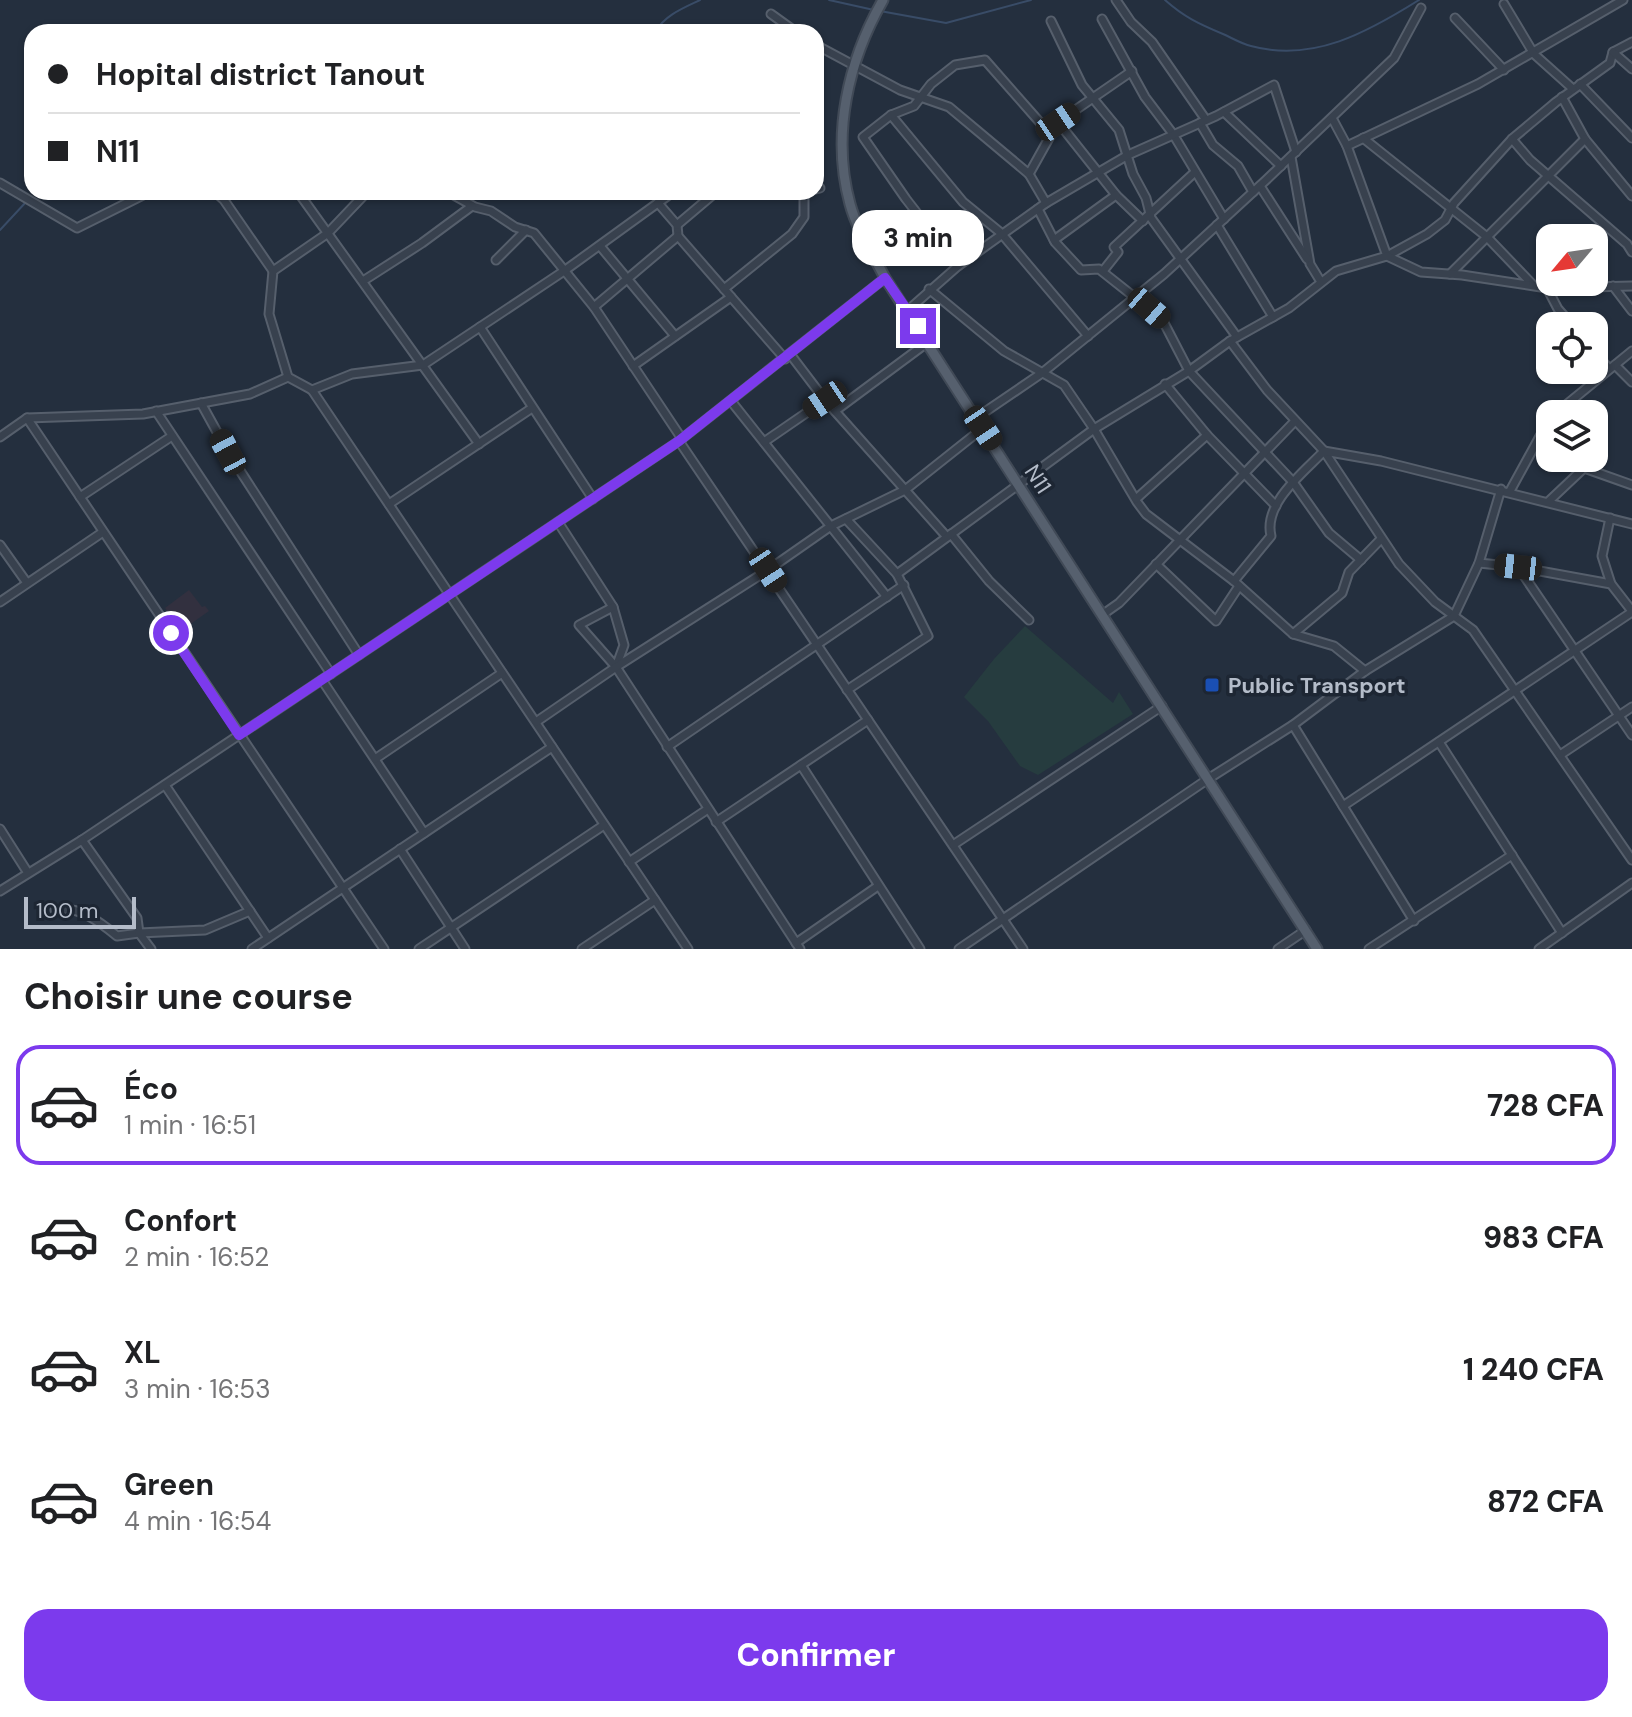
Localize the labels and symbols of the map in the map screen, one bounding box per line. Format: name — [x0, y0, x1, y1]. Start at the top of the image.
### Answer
car — [1031, 99, 1085, 145]
callout: 3 min — [852, 210, 984, 266]
north arrow — [1536, 224, 1608, 296]
car — [1123, 283, 1175, 333]
route end — [900, 308, 936, 344]
car — [798, 377, 852, 423]
car — [960, 401, 1006, 455]
car — [206, 425, 250, 479]
street label: N11 — [1018, 459, 1058, 499]
car — [745, 543, 791, 597]
car — [1493, 553, 1543, 581]
route start — [153, 615, 189, 651]
place label: Public Transport — [1228, 671, 1406, 700]
marker: Public Transport — [1203, 676, 1221, 694]
scale bar — [24, 893, 136, 929]

